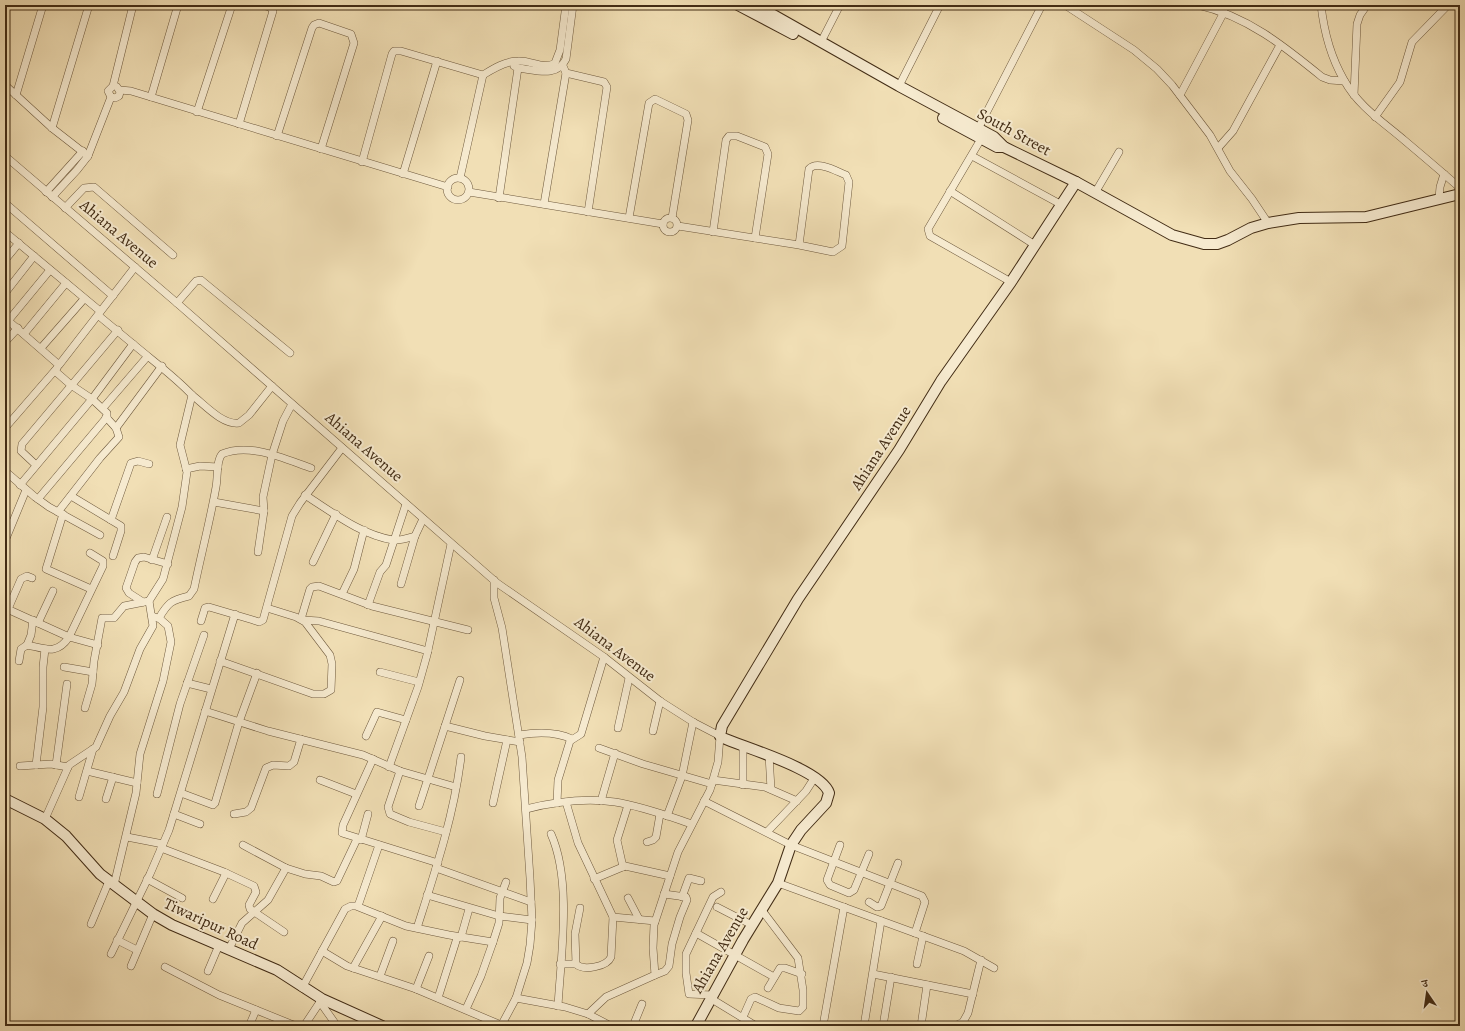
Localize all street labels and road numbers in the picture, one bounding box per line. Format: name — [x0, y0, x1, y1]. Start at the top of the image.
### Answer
street label: South Street — [973, 103, 1055, 161]
street label: Ahiana Avenue — [74, 194, 163, 273]
street label: Ahiana Avenue — [845, 402, 917, 495]
street label: Ahiana Avenue — [320, 406, 408, 487]
street label: Ahiana Avenue — [569, 611, 660, 687]
street label: Tiwaripur Road — [160, 893, 262, 956]
street label: Ahiana Avenue — [686, 903, 754, 998]

